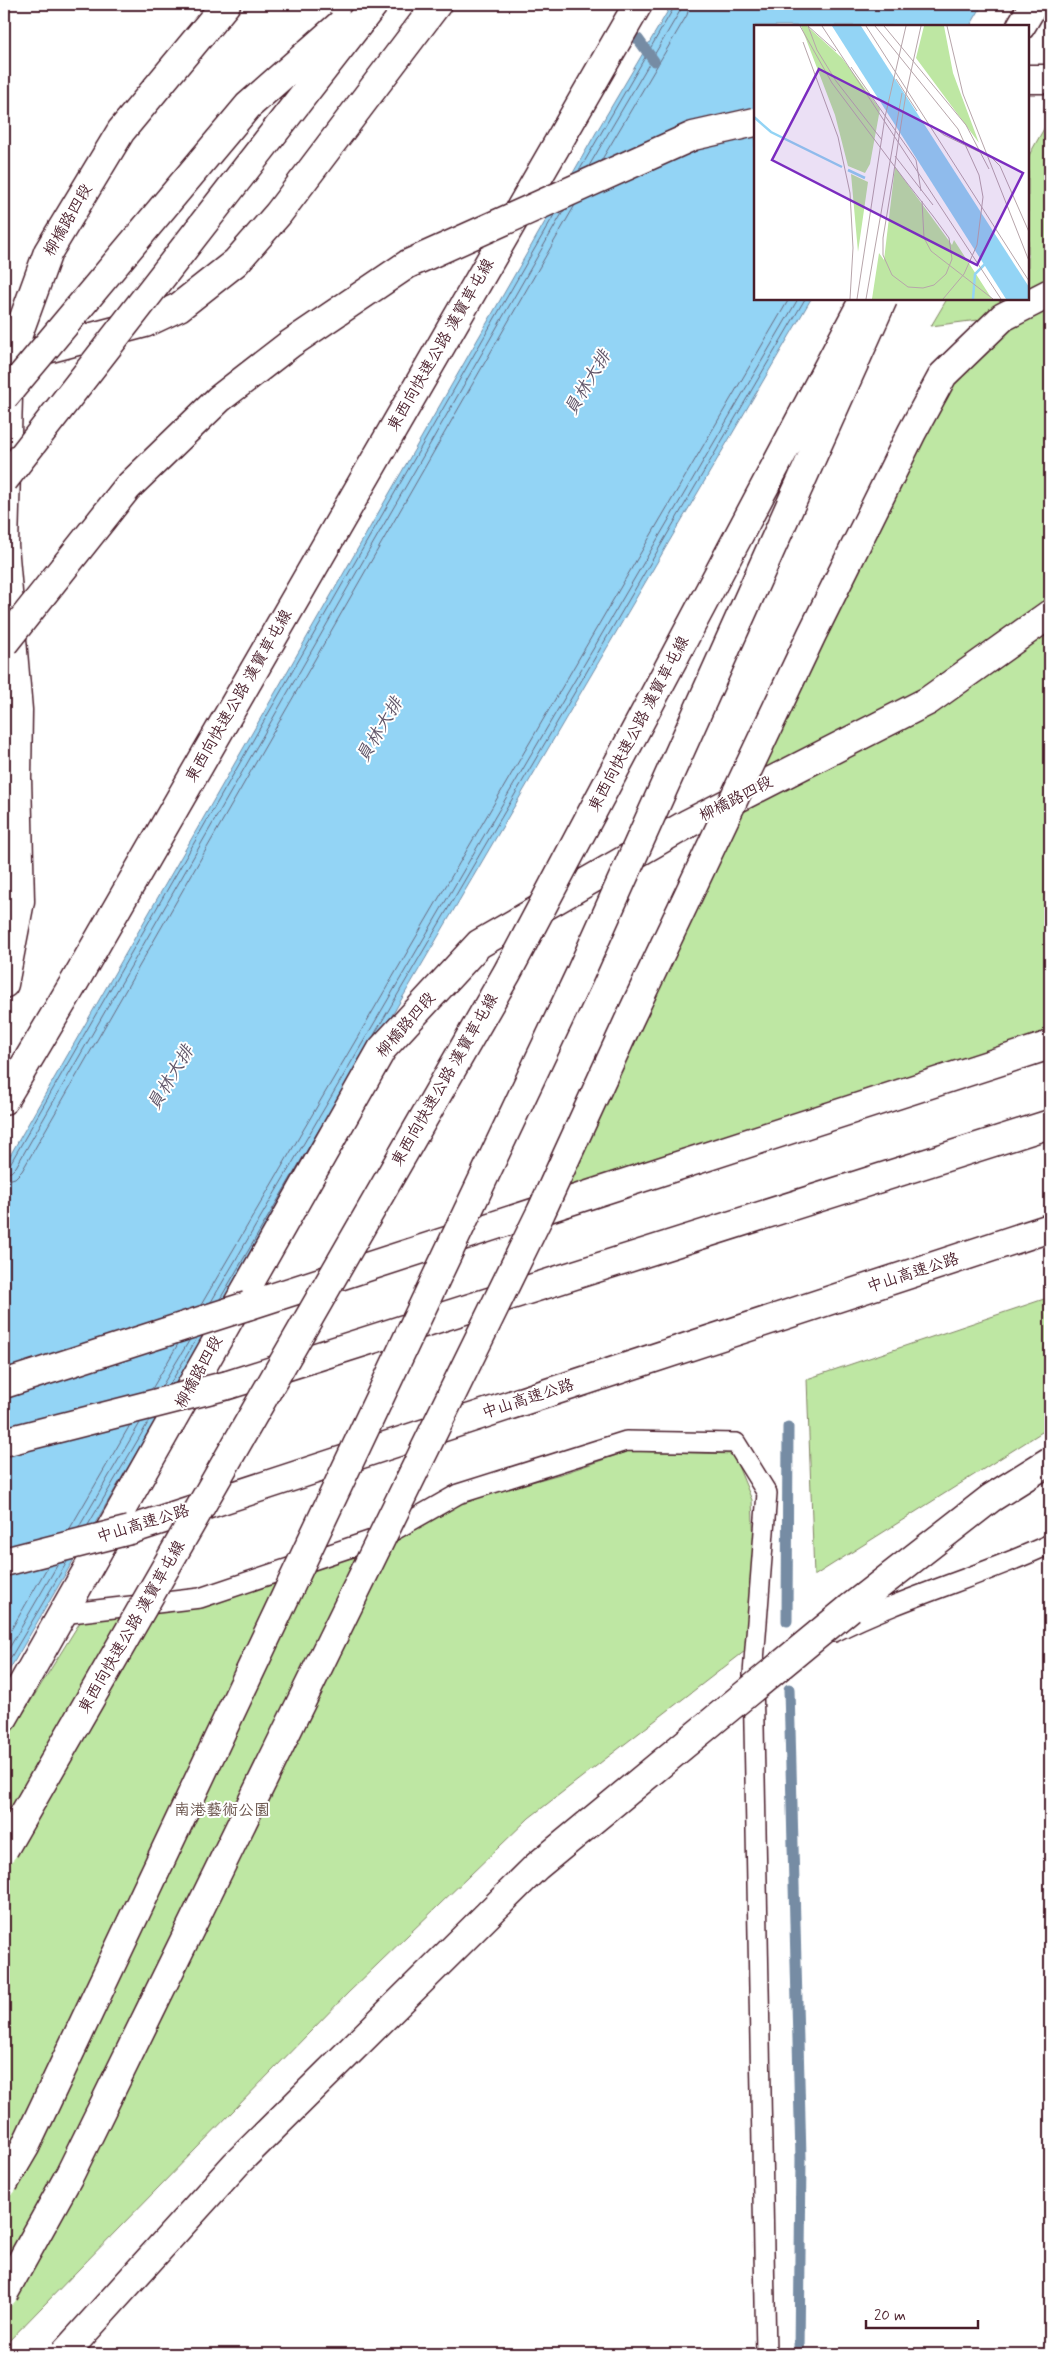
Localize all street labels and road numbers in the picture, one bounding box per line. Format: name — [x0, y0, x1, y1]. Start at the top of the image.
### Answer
street label: 柳橋路四段 — [39, 180, 97, 260]
street label: 東西向快速公路 漢寶草屯線 — [383, 255, 499, 435]
street label: 東西向快速公路 漢寶草屯線 — [181, 606, 297, 786]
street label: 東西向快速公路 漢寶草屯線 — [584, 632, 694, 816]
street label: 柳橋路四段 — [696, 771, 776, 827]
street label: 柳橋路四段 — [372, 988, 440, 1062]
street label: 東西向快速公路 漢寶草屯線 — [387, 990, 503, 1170]
street label: 中山高速公路 — [864, 1248, 962, 1298]
street label: 柳橋路四段 — [170, 1332, 228, 1412]
street label: 中山高速公路 — [479, 1374, 577, 1424]
street label: 中山高速公路 — [94, 1500, 192, 1548]
street label: 東西向快速公路 漢寶草屯線 — [74, 1537, 190, 1717]

